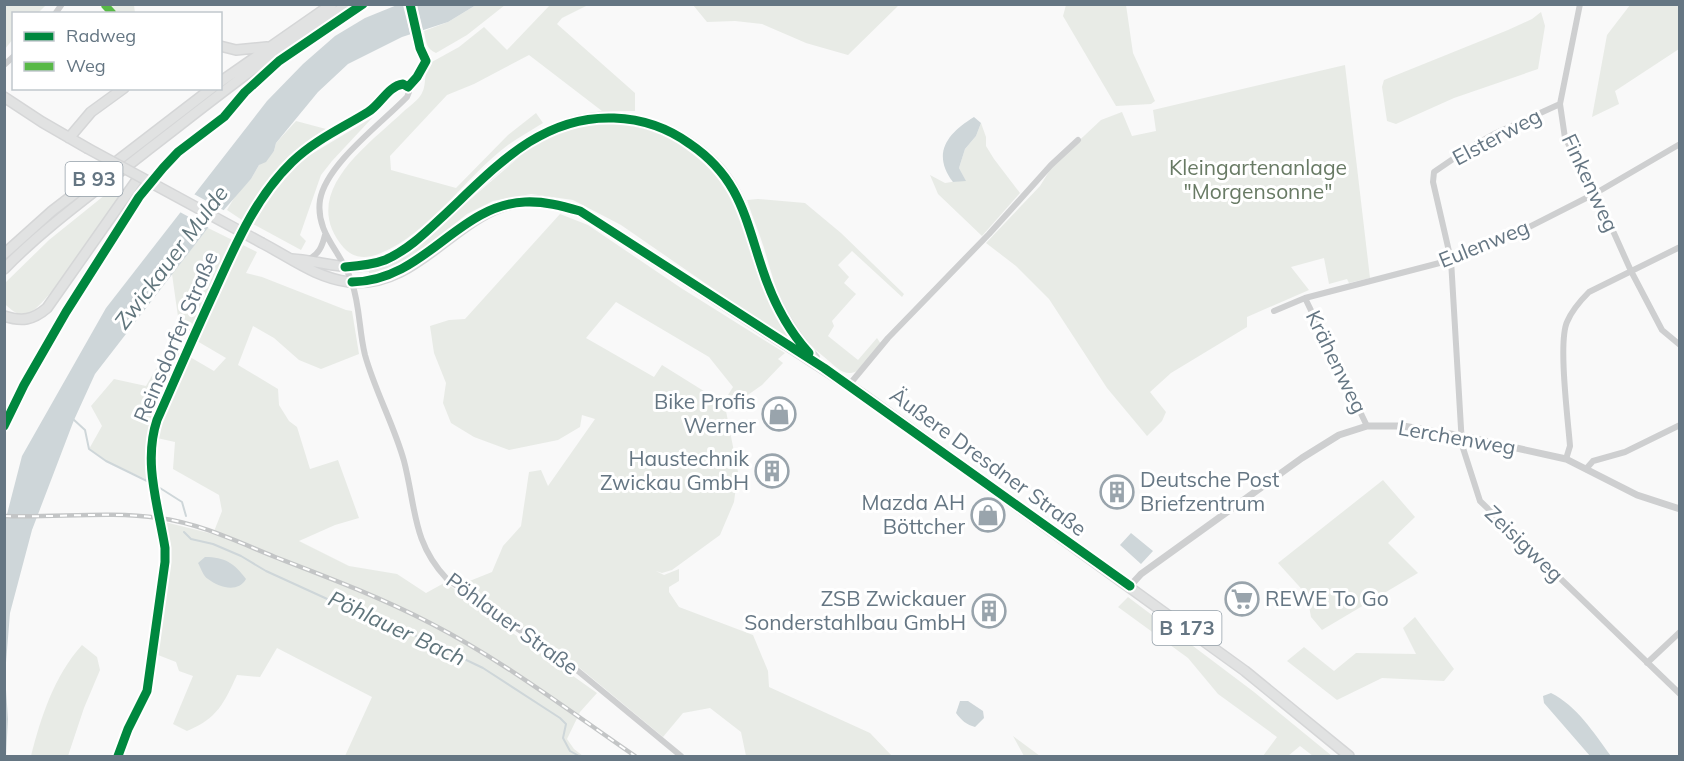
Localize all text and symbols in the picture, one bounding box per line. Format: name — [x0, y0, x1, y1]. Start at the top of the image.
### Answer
legend — [12, 12, 222, 90]
text: Radweg — [66, 24, 136, 47]
text: Weg — [66, 54, 106, 77]
street label: Elsterweg — [1448, 102, 1545, 170]
street label: Finkenweg — [1557, 129, 1625, 236]
park label: Kleingartenanlage "Morgensonne" — [1169, 154, 1347, 204]
road number: B 93 — [66, 162, 122, 196]
water label: Zwickauer Mulde — [108, 180, 234, 334]
street label: Eulenweg — [1435, 213, 1533, 273]
street label: Reinsdorfer Straße — [127, 247, 223, 426]
street label: Krähenweg — [1301, 306, 1373, 417]
street label: Äußere Dresdner Straße — [885, 381, 1092, 541]
place label: Bike Profis Werner — [654, 388, 756, 438]
shop icon: Bike Profis Werner — [761, 396, 797, 432]
street label: Lerchenweg — [1396, 414, 1518, 460]
place label: Haustechnik Zwickau GmbH — [600, 445, 749, 495]
building icon: Haustechnik Zwickau GmbH — [754, 453, 790, 489]
place label: Deutsche Post Briefzentrum — [1140, 466, 1279, 516]
building icon: Deutsche Post Briefzentrum — [1099, 474, 1135, 510]
place label: Mazda AH Böttcher — [861, 489, 965, 539]
shop icon: Mazda AH Böttcher — [970, 497, 1006, 533]
street label: Zeisigweg — [1480, 500, 1569, 587]
street label: Pöhlauer Straße — [441, 567, 584, 680]
supermarket icon: REWE To Go — [1224, 581, 1260, 617]
water label: Pöhlauer Bach — [324, 584, 470, 672]
place label: ZSB Zwickauer Sonderstahlbau GmbH — [744, 585, 966, 635]
place label: REWE To Go — [1265, 585, 1389, 611]
building icon: ZSB Zwickauer Sonderstahlbau GmbH — [971, 593, 1007, 629]
road number: B 173 — [1152, 611, 1222, 645]

